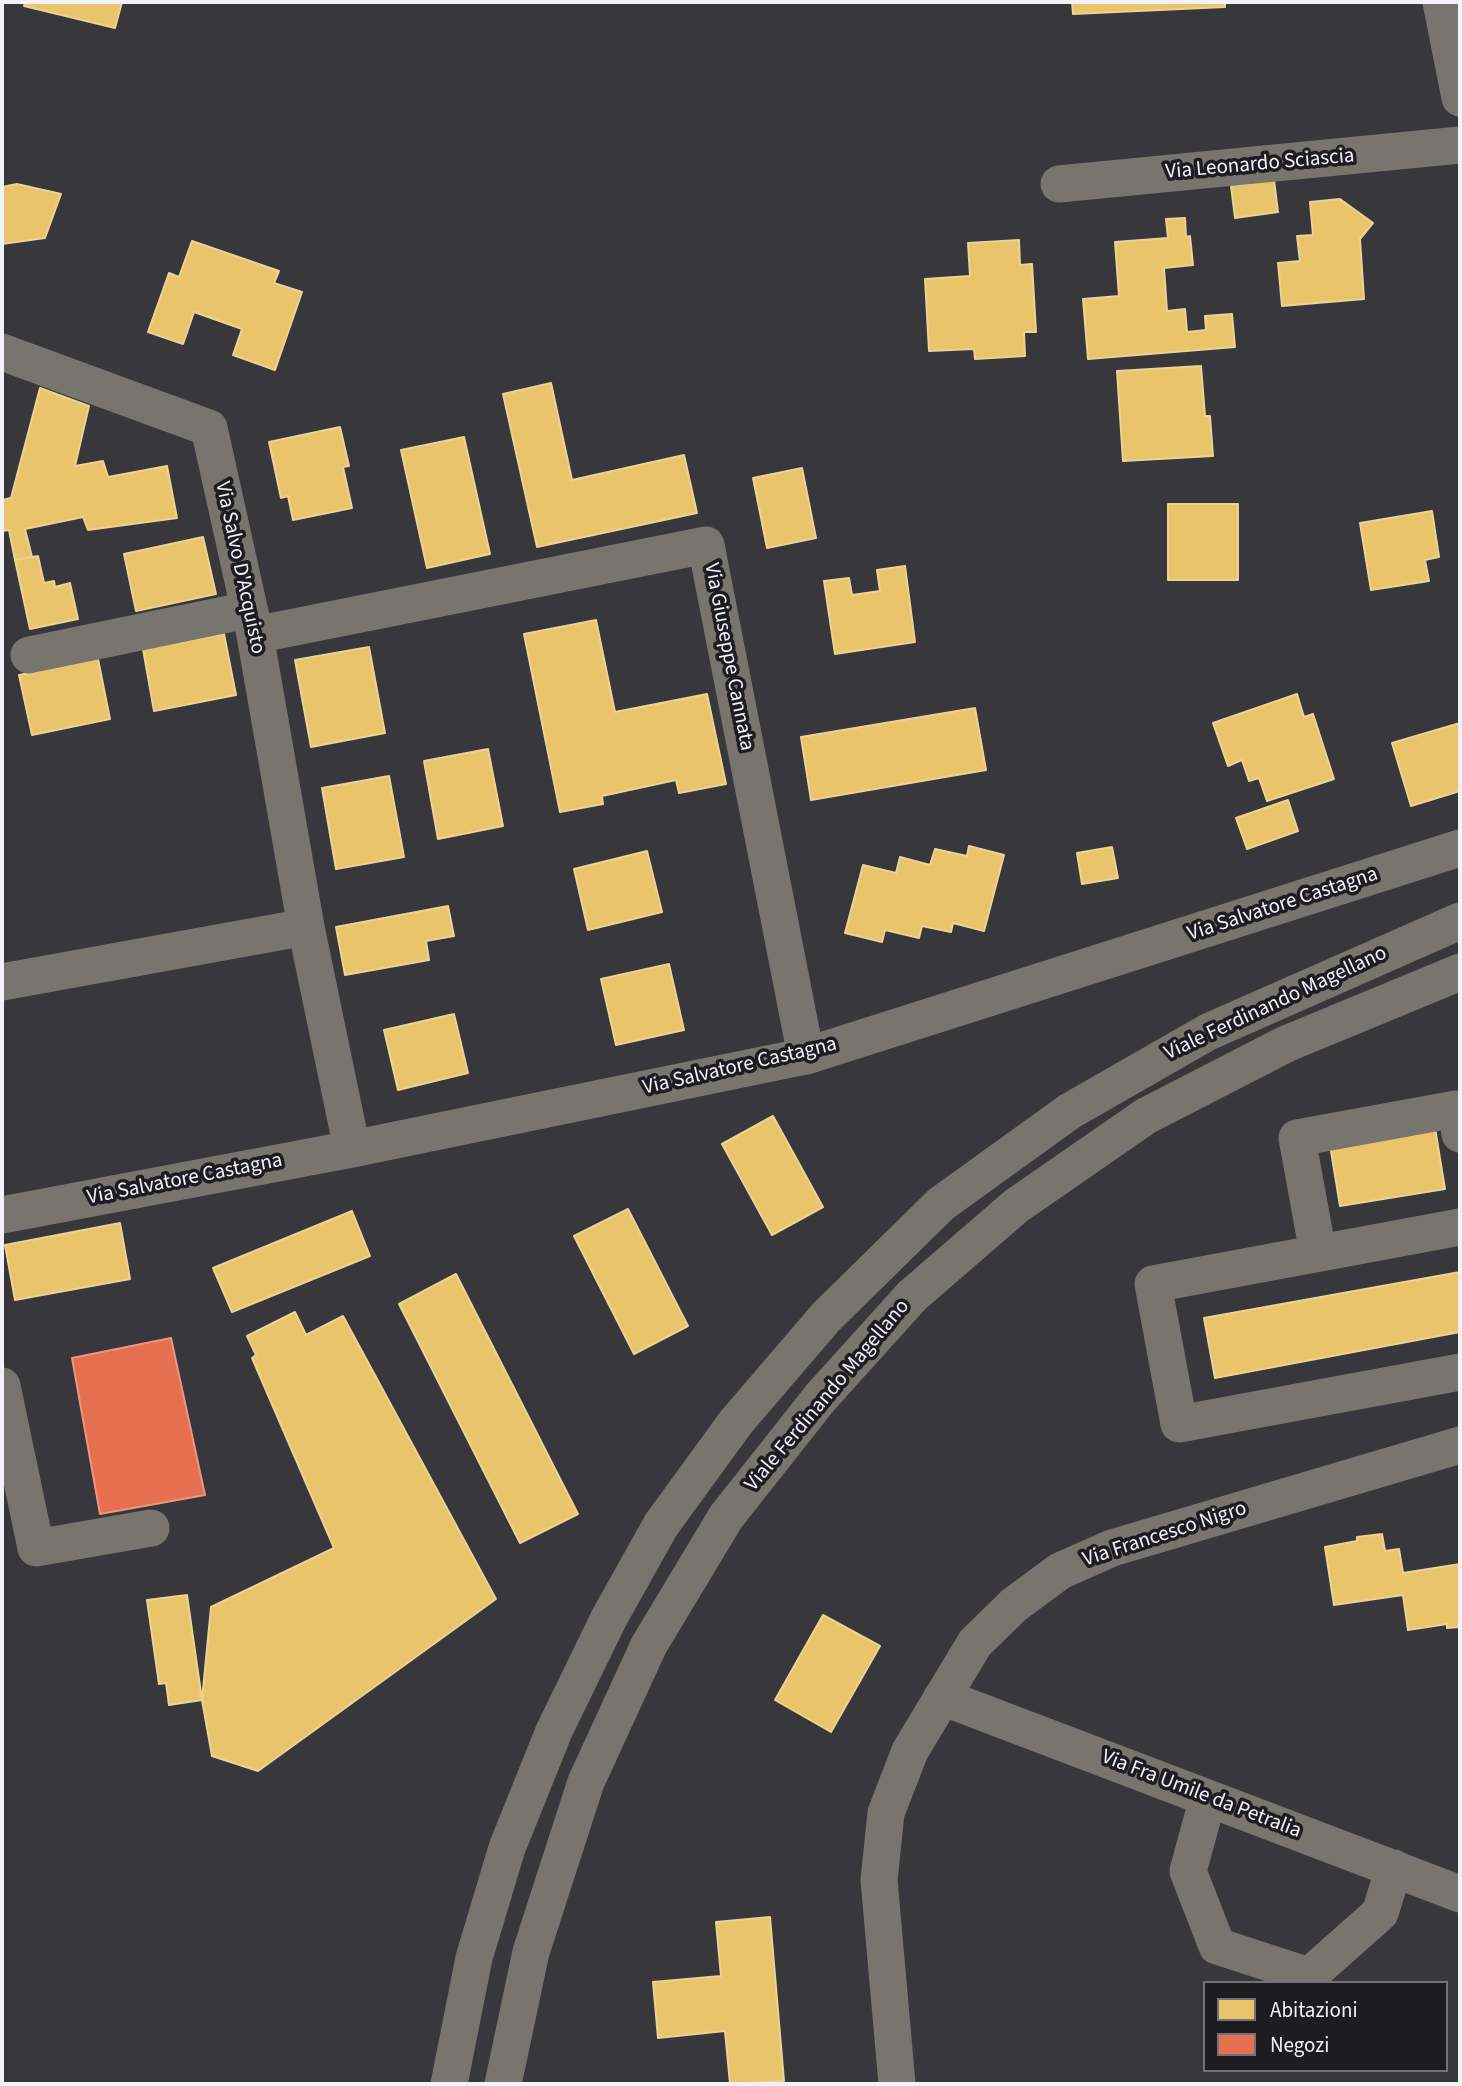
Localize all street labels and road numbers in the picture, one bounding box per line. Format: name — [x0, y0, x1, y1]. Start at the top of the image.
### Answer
street label: Via Leonardo Sciascia — [1164, 144, 1356, 186]
street label: Via Salvo D'Acquisto — [208, 480, 270, 656]
street label: Via Giuseppe Cannata — [697, 561, 759, 753]
street label: Via Salvatore Castagna — [1185, 862, 1381, 948]
street label: Viale Ferdinando Magellano — [1161, 941, 1391, 1067]
street label: Via Salvatore Castagna — [641, 1032, 839, 1102]
street label: Via Salvatore Castagna — [85, 1149, 285, 1211]
street label: Viale Ferdinando Magellano — [740, 1295, 916, 1497]
street label: Via Francesco Nigro — [1080, 1497, 1250, 1573]
street label: Via Fra Umile da Petralia — [1098, 1745, 1304, 1845]

